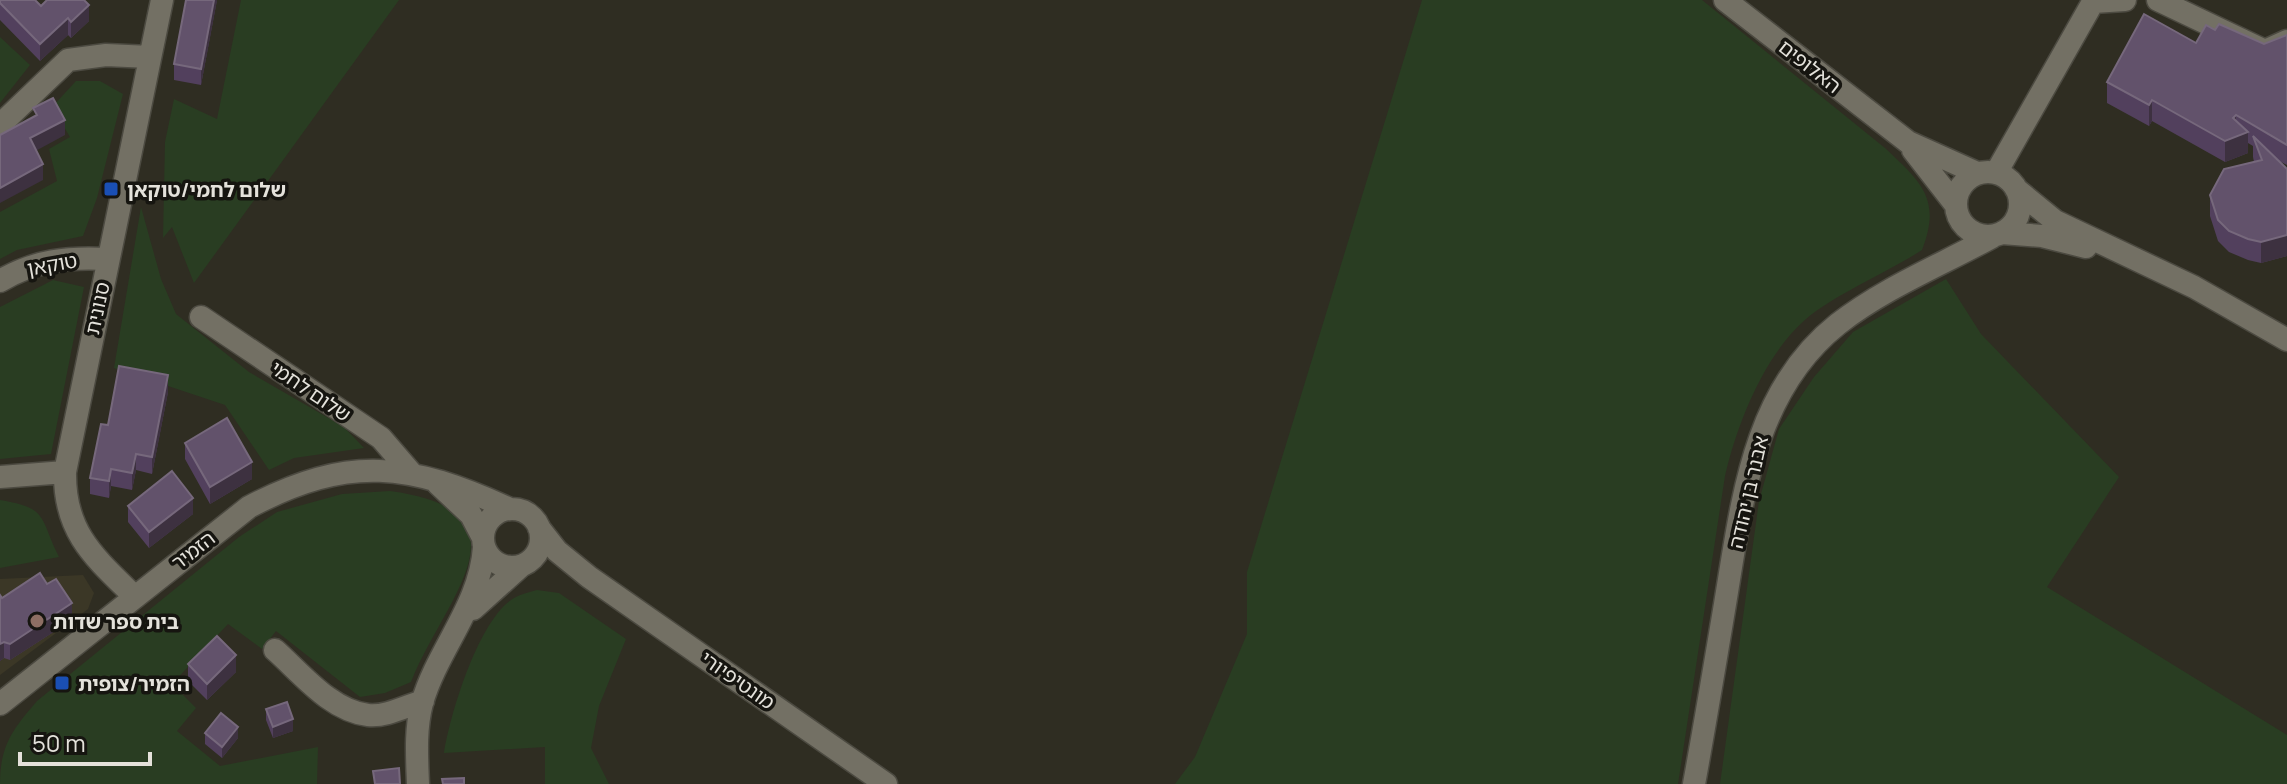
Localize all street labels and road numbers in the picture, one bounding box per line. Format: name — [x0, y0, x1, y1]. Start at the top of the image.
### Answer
street label: האלופים — [1773, 33, 1847, 99]
street label: טוקאן — [25, 246, 79, 282]
street label: סנונית — [78, 279, 116, 337]
street label: שלום לחמי — [266, 354, 356, 428]
street label: אבנר בן יהודה — [1722, 433, 1774, 551]
street label: הזמיר — [166, 524, 220, 576]
street label: מונטיפיורי — [696, 645, 780, 715]

